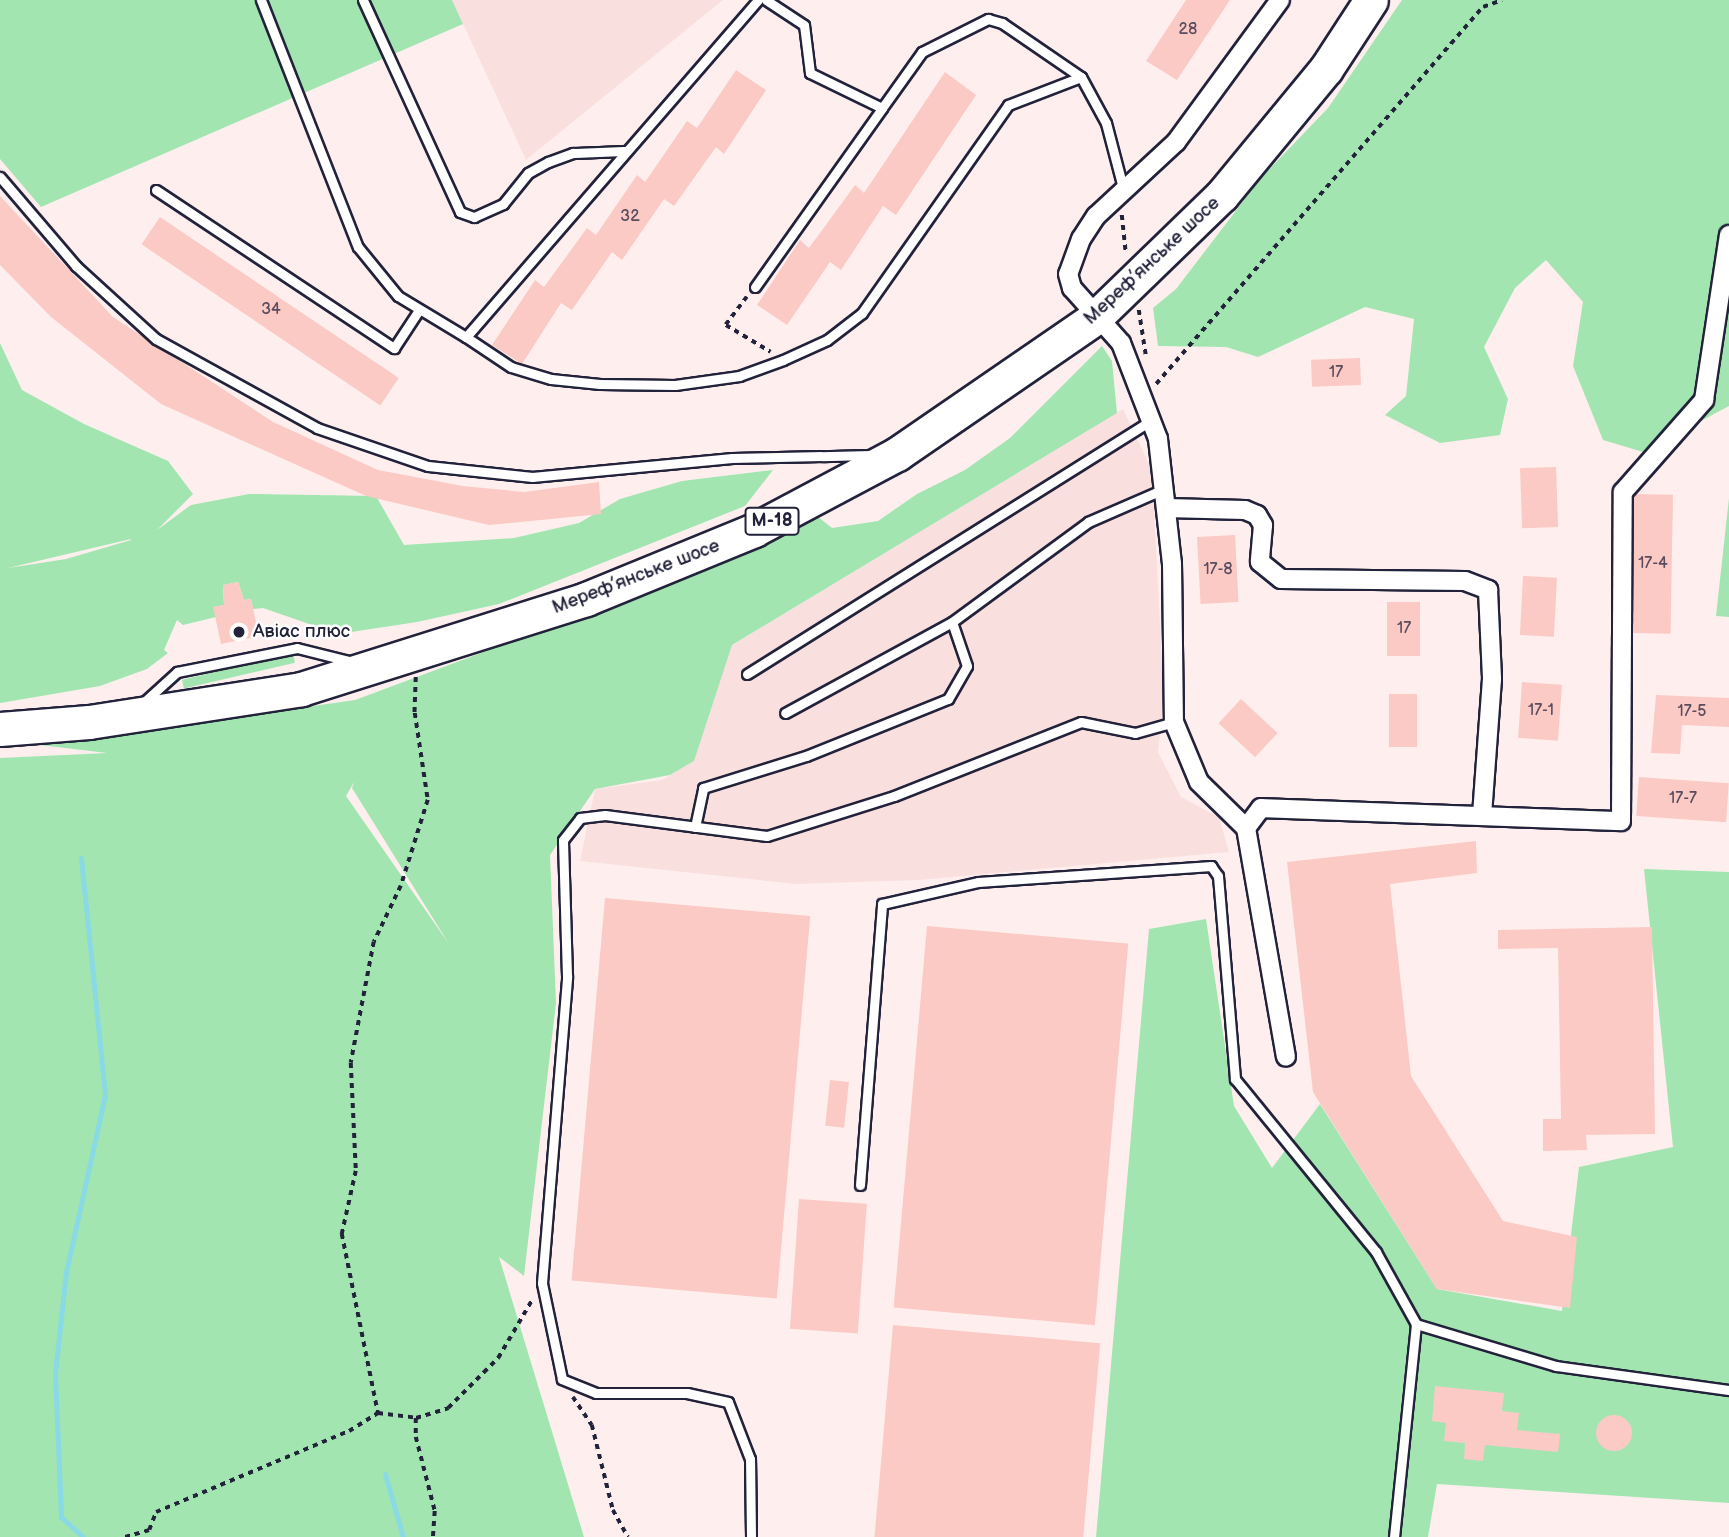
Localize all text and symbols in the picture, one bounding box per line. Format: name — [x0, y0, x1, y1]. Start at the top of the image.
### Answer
house number: 28 — [1179, 20, 1197, 40]
street label: Мереф’янське шосе — [1079, 192, 1225, 330]
house number: 32 — [620, 207, 640, 227]
house number: 34 — [261, 300, 281, 320]
house number: 17 — [1329, 363, 1343, 383]
road number: М-18 — [744, 506, 800, 536]
street label: Мереф’янське шосе — [549, 535, 723, 619]
house number: 17-4 — [1638, 554, 1668, 574]
house number: 17-8 — [1203, 560, 1233, 580]
house number: 17 — [1397, 619, 1411, 639]
place label: Авіас плюс — [253, 621, 350, 643]
marker: Авіас плюс — [231, 624, 247, 640]
house number: 17-1 — [1528, 701, 1554, 721]
house number: 17-5 — [1677, 702, 1707, 722]
house number: 17-7 — [1669, 789, 1697, 809]

